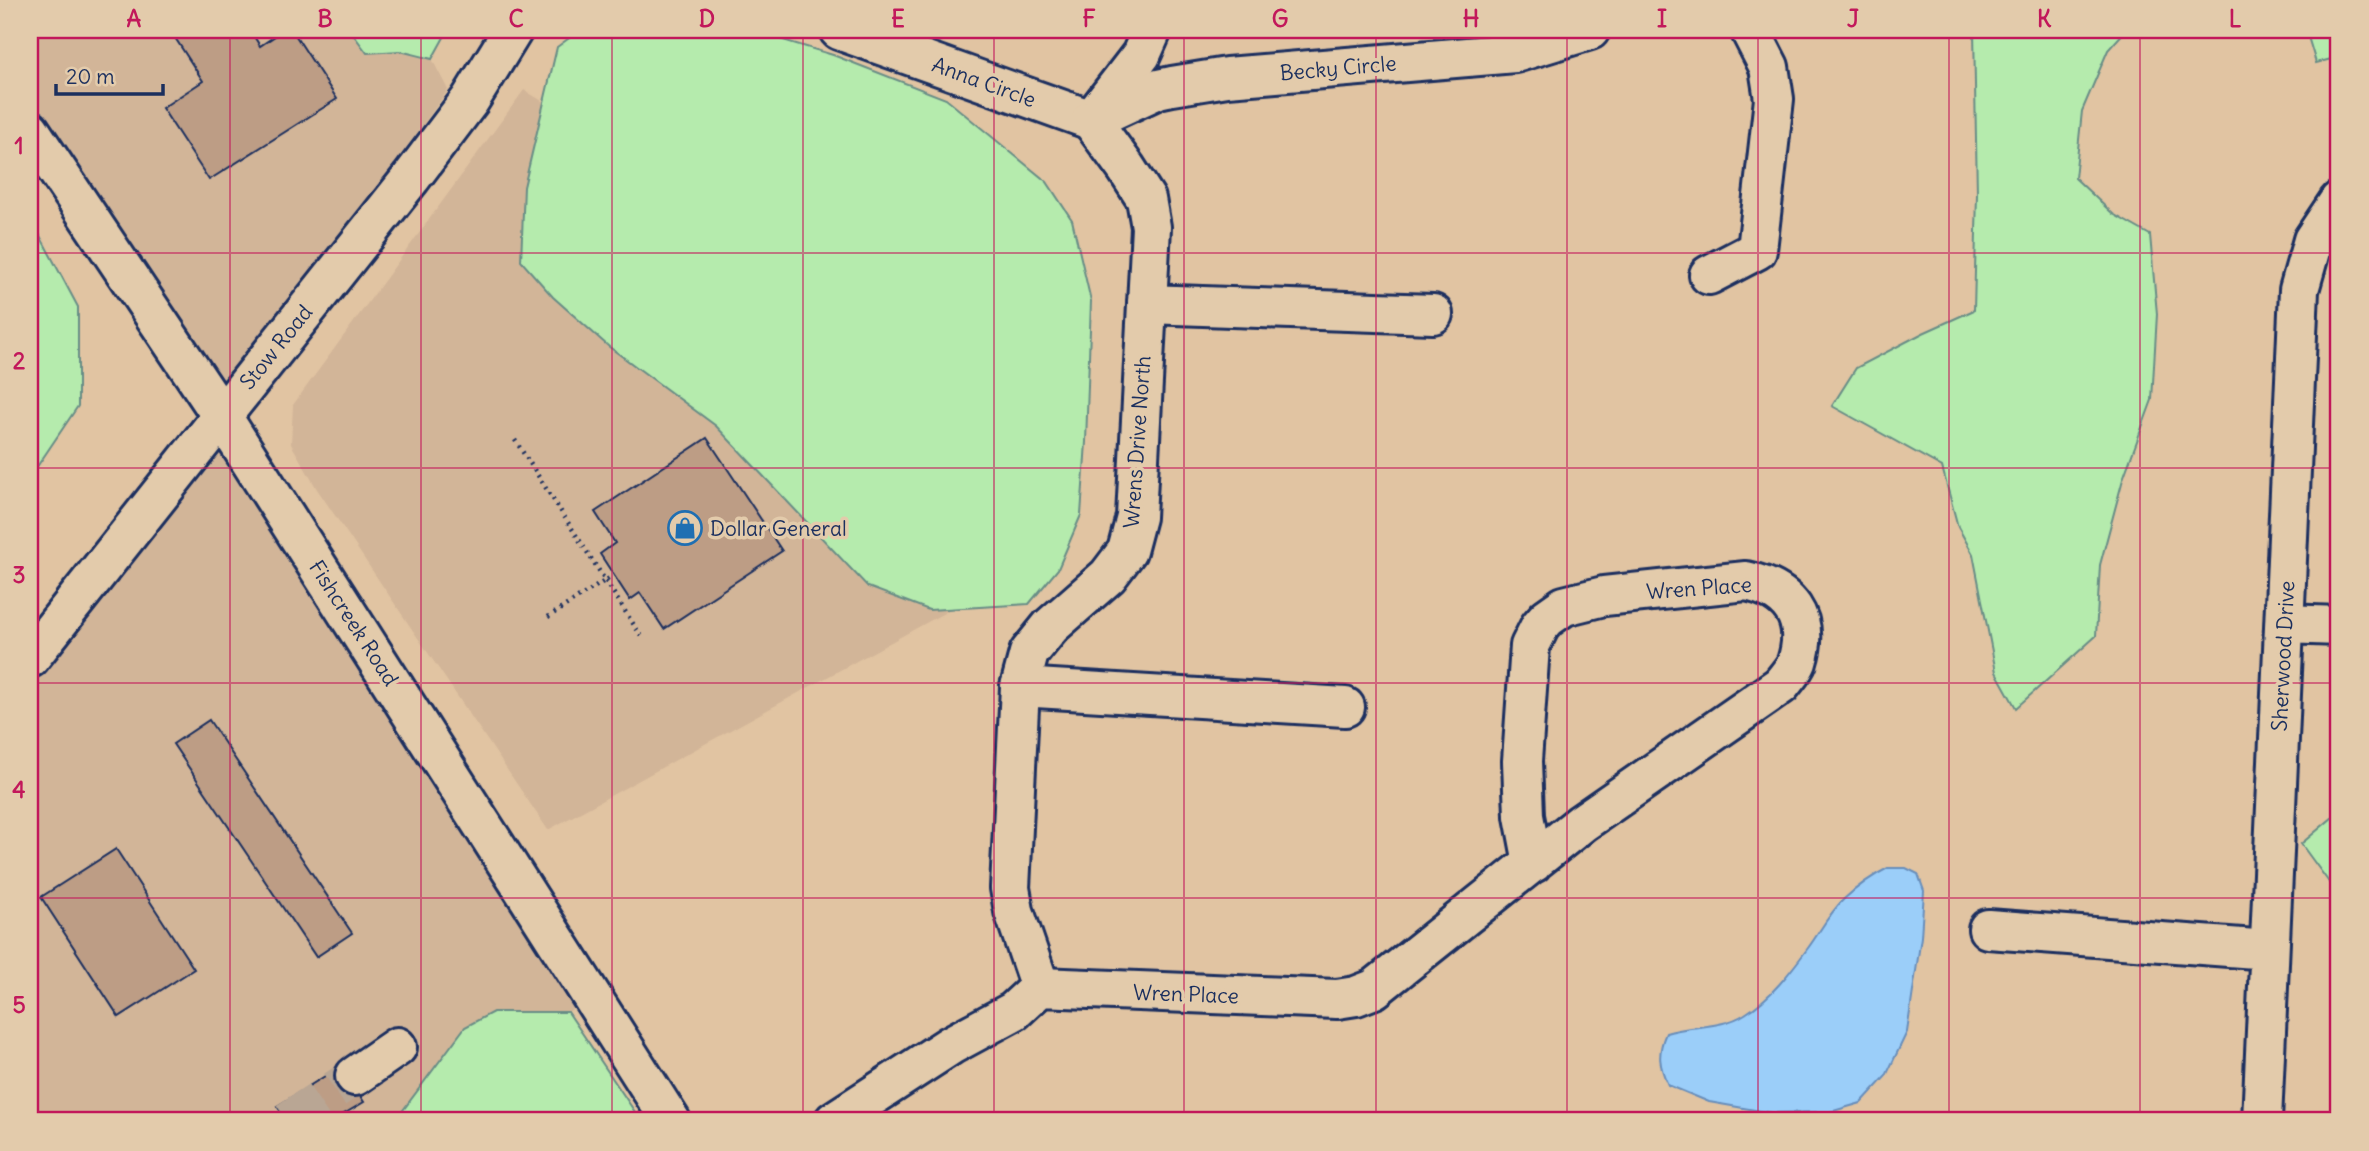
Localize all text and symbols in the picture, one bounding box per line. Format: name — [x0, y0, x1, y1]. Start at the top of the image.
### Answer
text: A — [127, 4, 142, 33]
text: B — [317, 4, 333, 33]
text: C — [508, 4, 524, 33]
text: D — [699, 4, 715, 33]
text: E — [891, 4, 905, 33]
text: F — [1082, 4, 1096, 33]
text: G — [1272, 4, 1288, 33]
text: H — [1463, 4, 1479, 33]
text: I — [1657, 4, 1667, 33]
text: J — [1847, 4, 1859, 33]
text: K — [2037, 4, 2052, 33]
text: L — [2229, 4, 2242, 33]
street label: Becky Circle — [1279, 49, 1397, 87]
street label: Anna Circle — [928, 51, 1040, 113]
scale bar — [56, 52, 163, 96]
text: 20 m — [66, 63, 115, 90]
text: 1 — [14, 131, 24, 160]
street label: Stow Road — [234, 299, 318, 395]
text: 2 — [13, 346, 26, 375]
street label: Wrens Drive North — [1117, 355, 1157, 529]
shop icon: Dollar General — [666, 509, 704, 547]
place label: Dollar General — [710, 515, 847, 542]
street label: Fishcreek Road — [303, 555, 405, 691]
text: 3 — [12, 560, 26, 589]
street label: Wren Place — [1645, 571, 1753, 605]
street label: Sherwood Drive — [2266, 580, 2300, 732]
text: 4 — [12, 775, 26, 804]
street label: Wren Place — [1133, 979, 1239, 1009]
text: 5 — [12, 990, 26, 1019]

